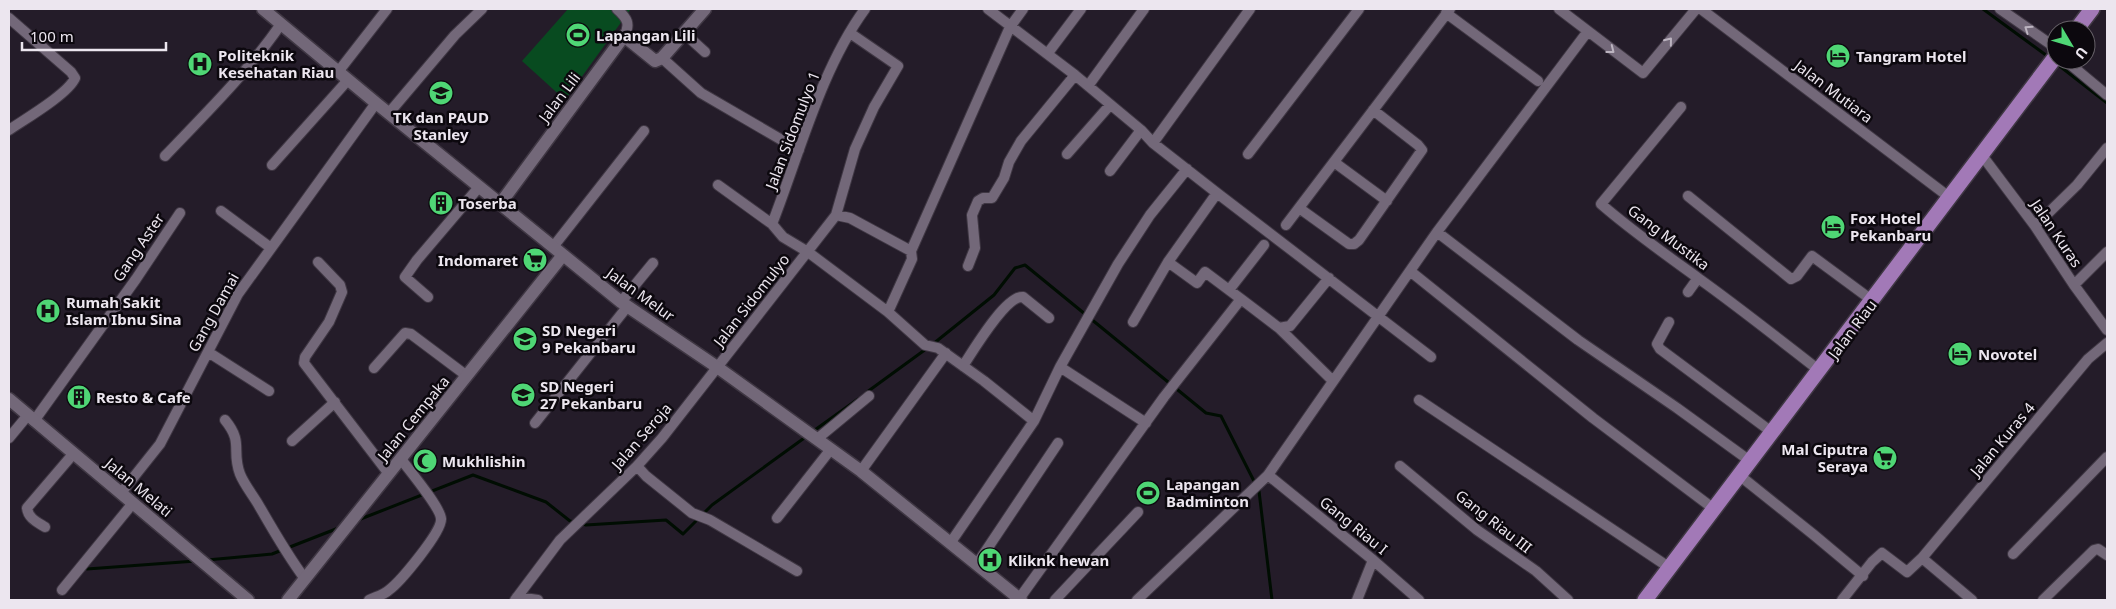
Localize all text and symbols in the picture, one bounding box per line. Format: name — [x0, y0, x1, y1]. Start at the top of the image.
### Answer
scale bar — [22, 20, 166, 52]
north arrow — [2046, 20, 2096, 70]
sports icon: Lapangan Lili — [565, 22, 591, 48]
place label: Lapangan Lili — [596, 25, 696, 45]
text: 100 m — [30, 26, 74, 46]
one-way arrow — [2024, 26, 2034, 35]
one-way arrow — [1664, 38, 1672, 47]
hotel icon: Tangram Hotel — [1825, 43, 1851, 69]
text: U — [2071, 43, 2092, 63]
one-way arrow — [1605, 44, 1614, 52]
place label: Politeknik Kesehatan Riau — [218, 45, 334, 82]
place label: Tangram Hotel — [1856, 46, 1966, 66]
hospital icon: Politeknik Kesehatan Riau — [187, 51, 213, 77]
street label: Jalan Mutiara — [1789, 54, 1877, 127]
street label: Jalan Lili — [533, 68, 584, 128]
street label: Jalan Sidomulyo 1 — [760, 68, 824, 194]
school or university icon: TK dan PAUD Stanley — [428, 80, 454, 106]
place label: TK dan PAUD Stanley — [393, 107, 489, 144]
building icon: Toserba — [428, 190, 454, 216]
place label: Toserba — [458, 193, 517, 213]
street label: Jalan Kuras — [2026, 193, 2087, 271]
street label: Gang Mustika — [1624, 200, 1714, 274]
place label: Fox Hotel Pekanbaru — [1850, 208, 1931, 245]
street label: Gang Aster — [108, 209, 168, 285]
hotel icon: Fox Hotel Pekanbaru — [1820, 214, 1846, 240]
supermarket icon: Indomaret — [522, 247, 548, 273]
place label: Indomaret — [438, 250, 518, 270]
street label: Jalan Sidomulyo — [707, 250, 793, 352]
street label: Jalan Melur — [601, 261, 679, 325]
street label: Gang Damai — [183, 269, 243, 355]
place label: Rumah Sakit Islam Ibnu Sina — [66, 292, 182, 329]
street label: Jalan Riau — [1822, 295, 1881, 364]
hospital icon: Rumah Sakit Islam Ibnu Sina — [35, 298, 61, 324]
place label: SD Negeri 9 Pekanbaru — [542, 320, 636, 357]
school or university icon: SD Negeri 9 Pekanbaru — [512, 326, 538, 352]
hotel icon: Novotel — [1947, 341, 1973, 367]
place label: Novotel — [1978, 344, 2037, 364]
street label: Jalan Cempaka — [371, 371, 453, 466]
place label: SD Negeri 27 Pekanbaru — [540, 376, 642, 413]
school or university icon: SD Negeri 27 Pekanbaru — [510, 382, 536, 408]
building icon: Resto & Cafe — [66, 384, 92, 410]
place label: Resto & Cafe — [96, 387, 191, 407]
street label: Jalan Kuras 4 — [1964, 398, 2039, 482]
street label: Jalan Seroja — [605, 399, 675, 475]
place label: Mal Ciputra Seraya — [1781, 439, 1868, 476]
supermarket icon: Mal Ciputra Seraya — [1872, 445, 1898, 471]
mosque icon: Mukhlishin — [412, 448, 438, 474]
place label: Mukhlishin — [442, 451, 525, 471]
street label: Jalan Melati — [100, 452, 177, 521]
place label: Lapangan Badminton — [1166, 474, 1249, 511]
sports icon: Lapangan Badminton — [1135, 480, 1161, 506]
street label: Gang Riau III — [1452, 485, 1536, 557]
street label: Gang Riau I — [1316, 492, 1392, 558]
hospital icon: Kliknk hewan — [977, 547, 1003, 573]
place label: Kliknk hewan — [1008, 550, 1109, 570]

